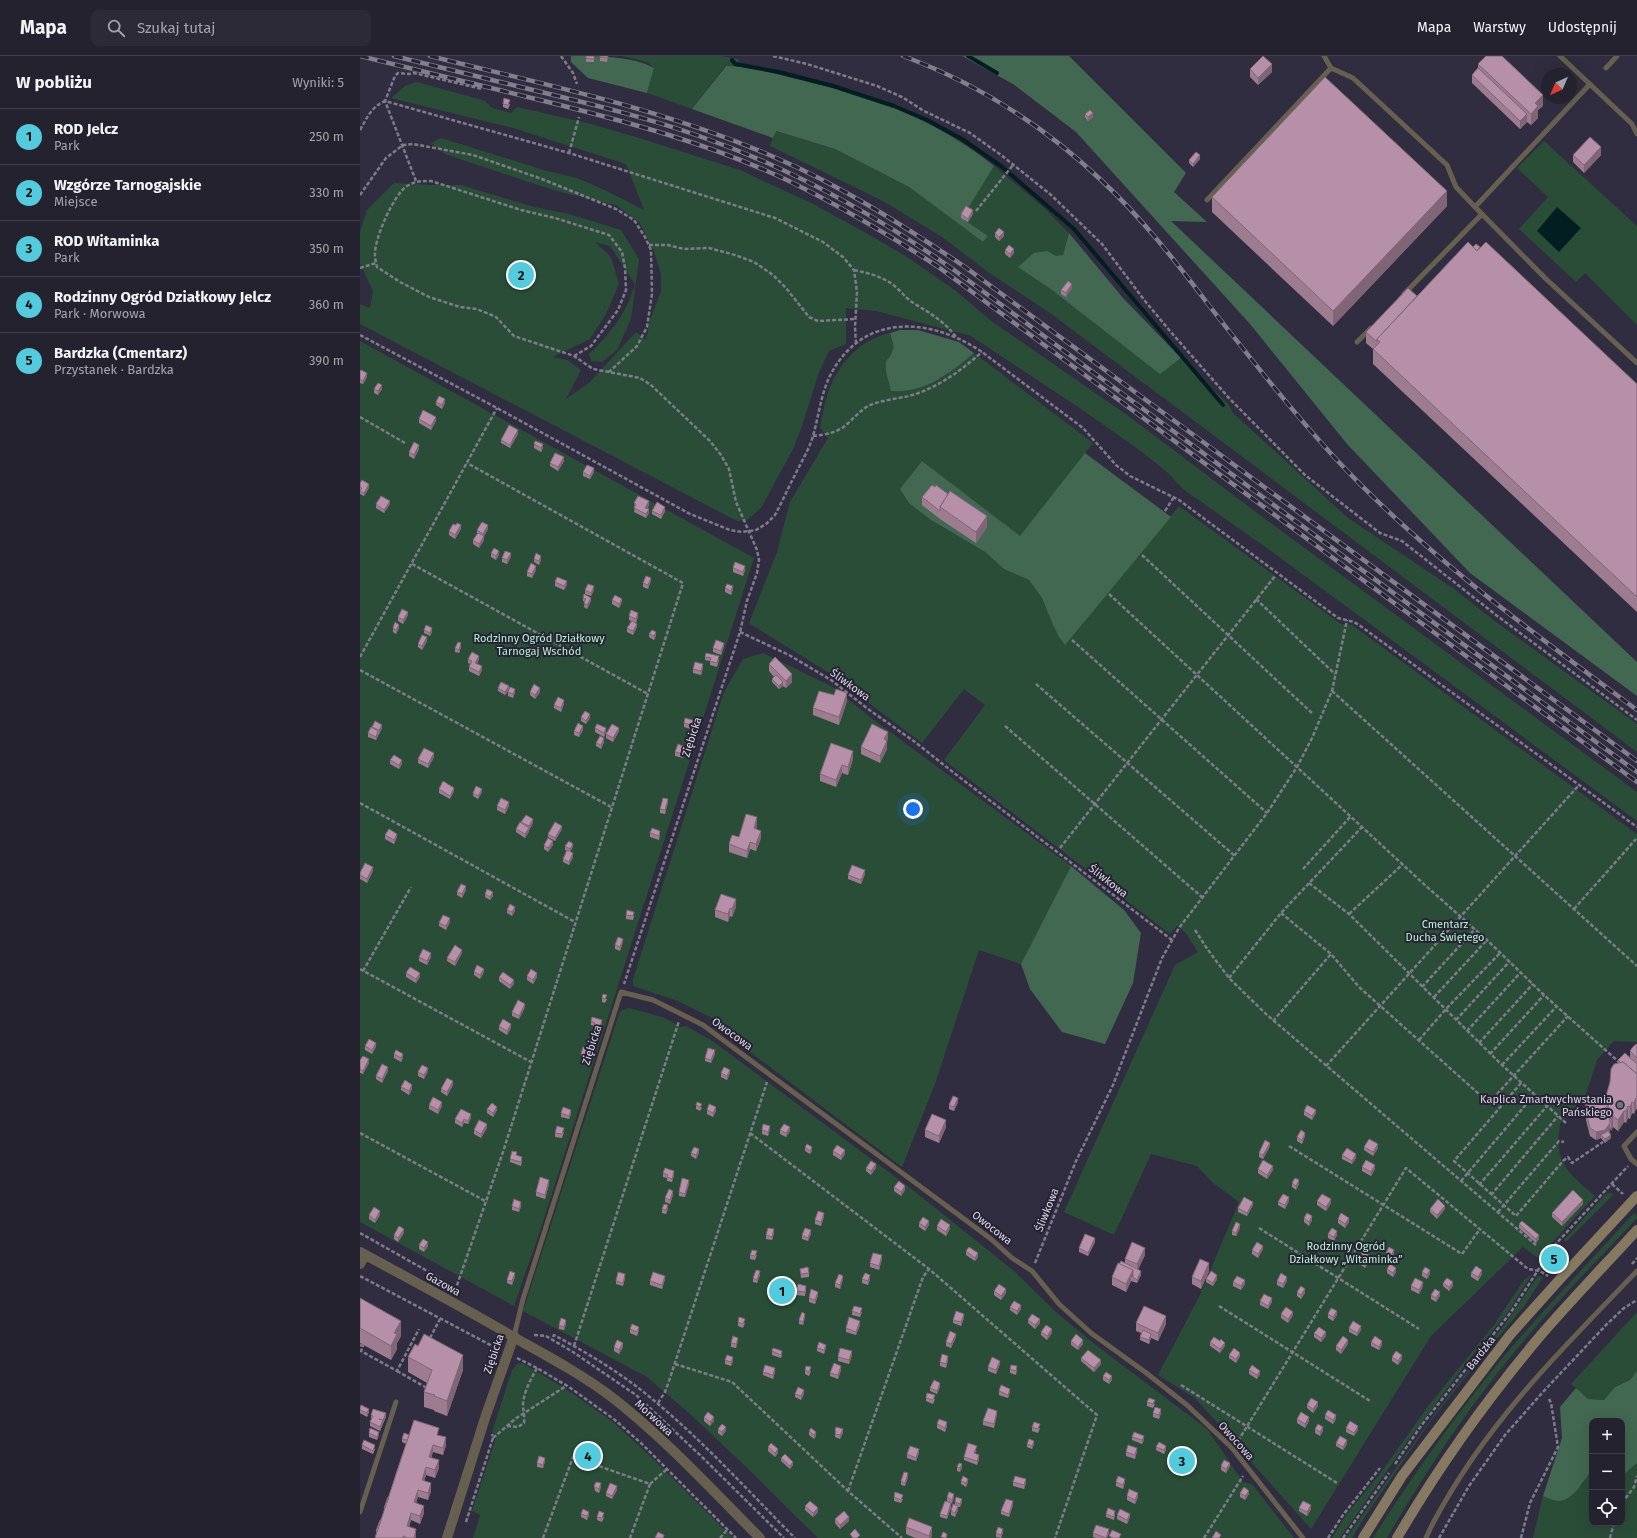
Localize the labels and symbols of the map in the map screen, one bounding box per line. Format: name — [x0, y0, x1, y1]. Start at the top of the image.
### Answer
north arrow — [1541, 68, 1577, 104]
pin: 2 — [508, 260, 534, 290]
park label: Rodzinny Ogród Działkowy Tarnogaj Wschód — [473, 632, 605, 658]
street label: Śliwkowa — [828, 665, 873, 704]
street label: Ziębicka — [679, 715, 705, 759]
your location — [903, 799, 923, 819]
street label: Śliwkowa — [1086, 861, 1131, 900]
park label: Cmentarz Ducha Świętego — [1406, 918, 1484, 944]
street label: Owocowa — [709, 1015, 755, 1053]
street label: Ziębicka — [579, 1023, 605, 1067]
place label: Kaplica Zmartwychwstania Pańskiego — [1480, 1093, 1612, 1119]
marker: Kaplica Zmartwychwstania Pańskiego — [1615, 1100, 1625, 1110]
street label: Śliwkowa — [1031, 1186, 1062, 1234]
street label: Owocowa — [969, 1208, 1015, 1248]
park label: Rodzinny Ogród Działkowy „Witaminka” — [1289, 1240, 1403, 1266]
pin: 5 — [1541, 1244, 1567, 1274]
street label: Gazowa — [423, 1269, 463, 1299]
pin: 1 — [769, 1276, 795, 1306]
street label: Ziębicka — [481, 1332, 507, 1376]
street label: Bardzka — [1464, 1333, 1498, 1373]
street label: Morwowa — [632, 1397, 676, 1439]
street label: Owocowa — [1215, 1419, 1257, 1463]
pin: 4 — [575, 1441, 601, 1471]
pin: 3 — [1169, 1446, 1195, 1476]

